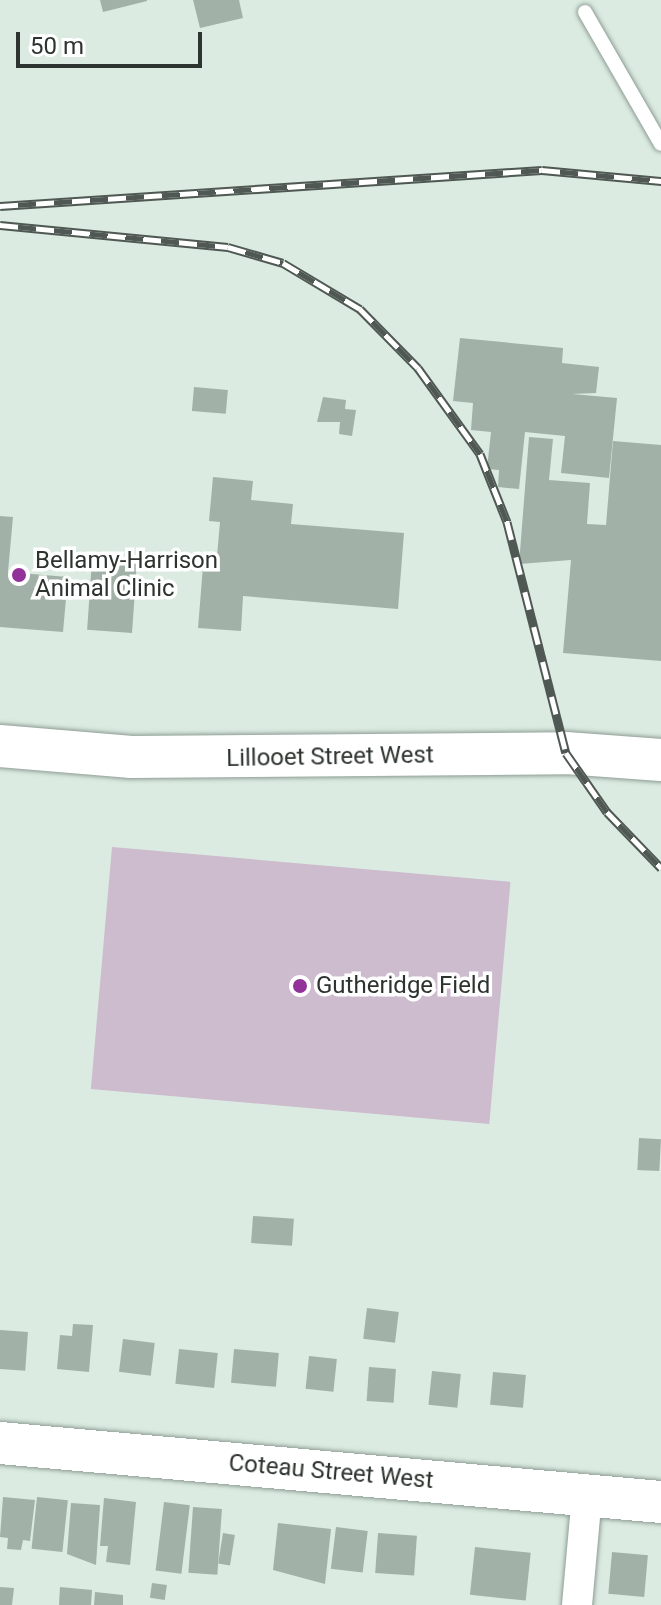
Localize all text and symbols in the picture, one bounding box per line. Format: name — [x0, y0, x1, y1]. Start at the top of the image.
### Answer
scale bar — [20, 16, 206, 66]
text: 50 m — [30, 32, 84, 60]
place label: Bellamy-Harrison Animal Clinic — [35, 547, 218, 603]
marker: Bellamy-Harrison Animal Clinic — [10, 566, 28, 584]
street label: Lillooet Street West — [226, 741, 434, 773]
place label: Gutheridge Field — [316, 972, 490, 1000]
marker: Gutheridge Field — [291, 977, 309, 995]
street label: Coteau Street West — [227, 1449, 435, 1495]

